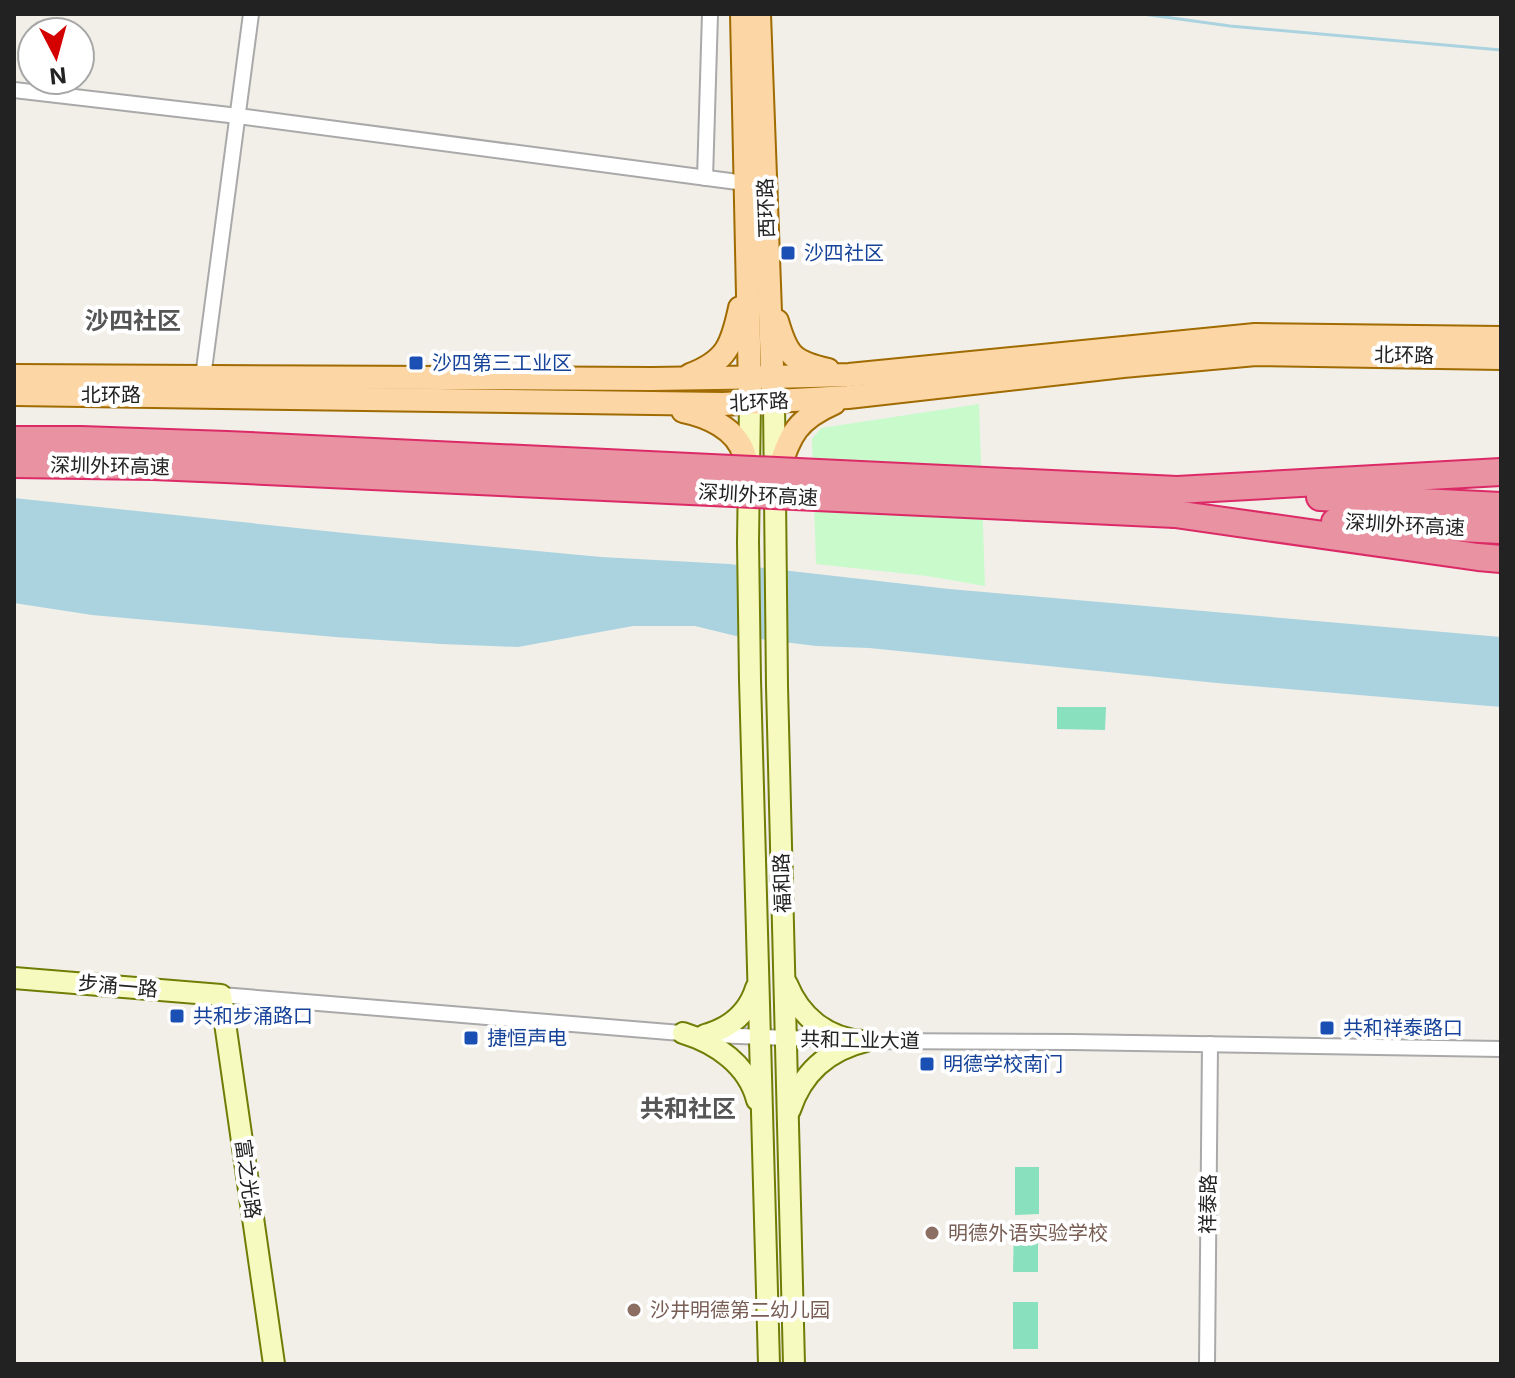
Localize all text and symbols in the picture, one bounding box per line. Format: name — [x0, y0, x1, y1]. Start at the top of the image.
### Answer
north arrow — [16, 16, 96, 96]
text: N — [48, 62, 68, 90]
street label: 西环路 — [753, 178, 779, 238]
place label: 沙四社区 — [804, 241, 884, 265]
marker: 沙四社区 — [779, 244, 797, 262]
district label: 沙四社区 — [85, 306, 181, 335]
street label: 北环路 — [1374, 342, 1434, 368]
place label: 沙四第三工业区 — [432, 351, 572, 375]
marker: 沙四第三工业区 — [407, 354, 425, 372]
street label: 北环路 — [81, 383, 141, 407]
street label: 北环路 — [728, 388, 790, 416]
street label: 深圳外环高速 — [50, 453, 170, 479]
street label: 深圳外环高速 — [697, 480, 819, 510]
street label: 深圳外环高速 — [1344, 510, 1466, 540]
street label: 福和路 — [769, 853, 795, 913]
street label: 步涌一路 — [77, 971, 159, 1001]
place label: 共和步涌路口 — [193, 1004, 313, 1028]
marker: 共和步涌路口 — [168, 1007, 186, 1025]
place label: 共和祥泰路口 — [1343, 1016, 1463, 1040]
marker: 共和祥泰路口 — [1318, 1019, 1336, 1037]
place label: 捷恒声电 — [487, 1026, 567, 1050]
street label: 共和工业大道 — [800, 1027, 920, 1053]
marker: 捷恒声电 — [462, 1029, 480, 1047]
place label: 明德学校南门 — [943, 1052, 1063, 1076]
marker: 明德学校南门 — [918, 1055, 936, 1073]
district label: 共和社区 — [640, 1094, 736, 1123]
street label: 富之光路 — [231, 1138, 265, 1220]
street label: 祥泰路 — [1195, 1174, 1221, 1234]
place label: 明德外语实验学校 — [948, 1221, 1108, 1245]
marker: 明德外语实验学校 — [923, 1224, 941, 1242]
place label: 沙井明德第二幼儿园 — [650, 1298, 830, 1322]
marker: 沙井明德第二幼儿园 — [625, 1301, 643, 1319]

